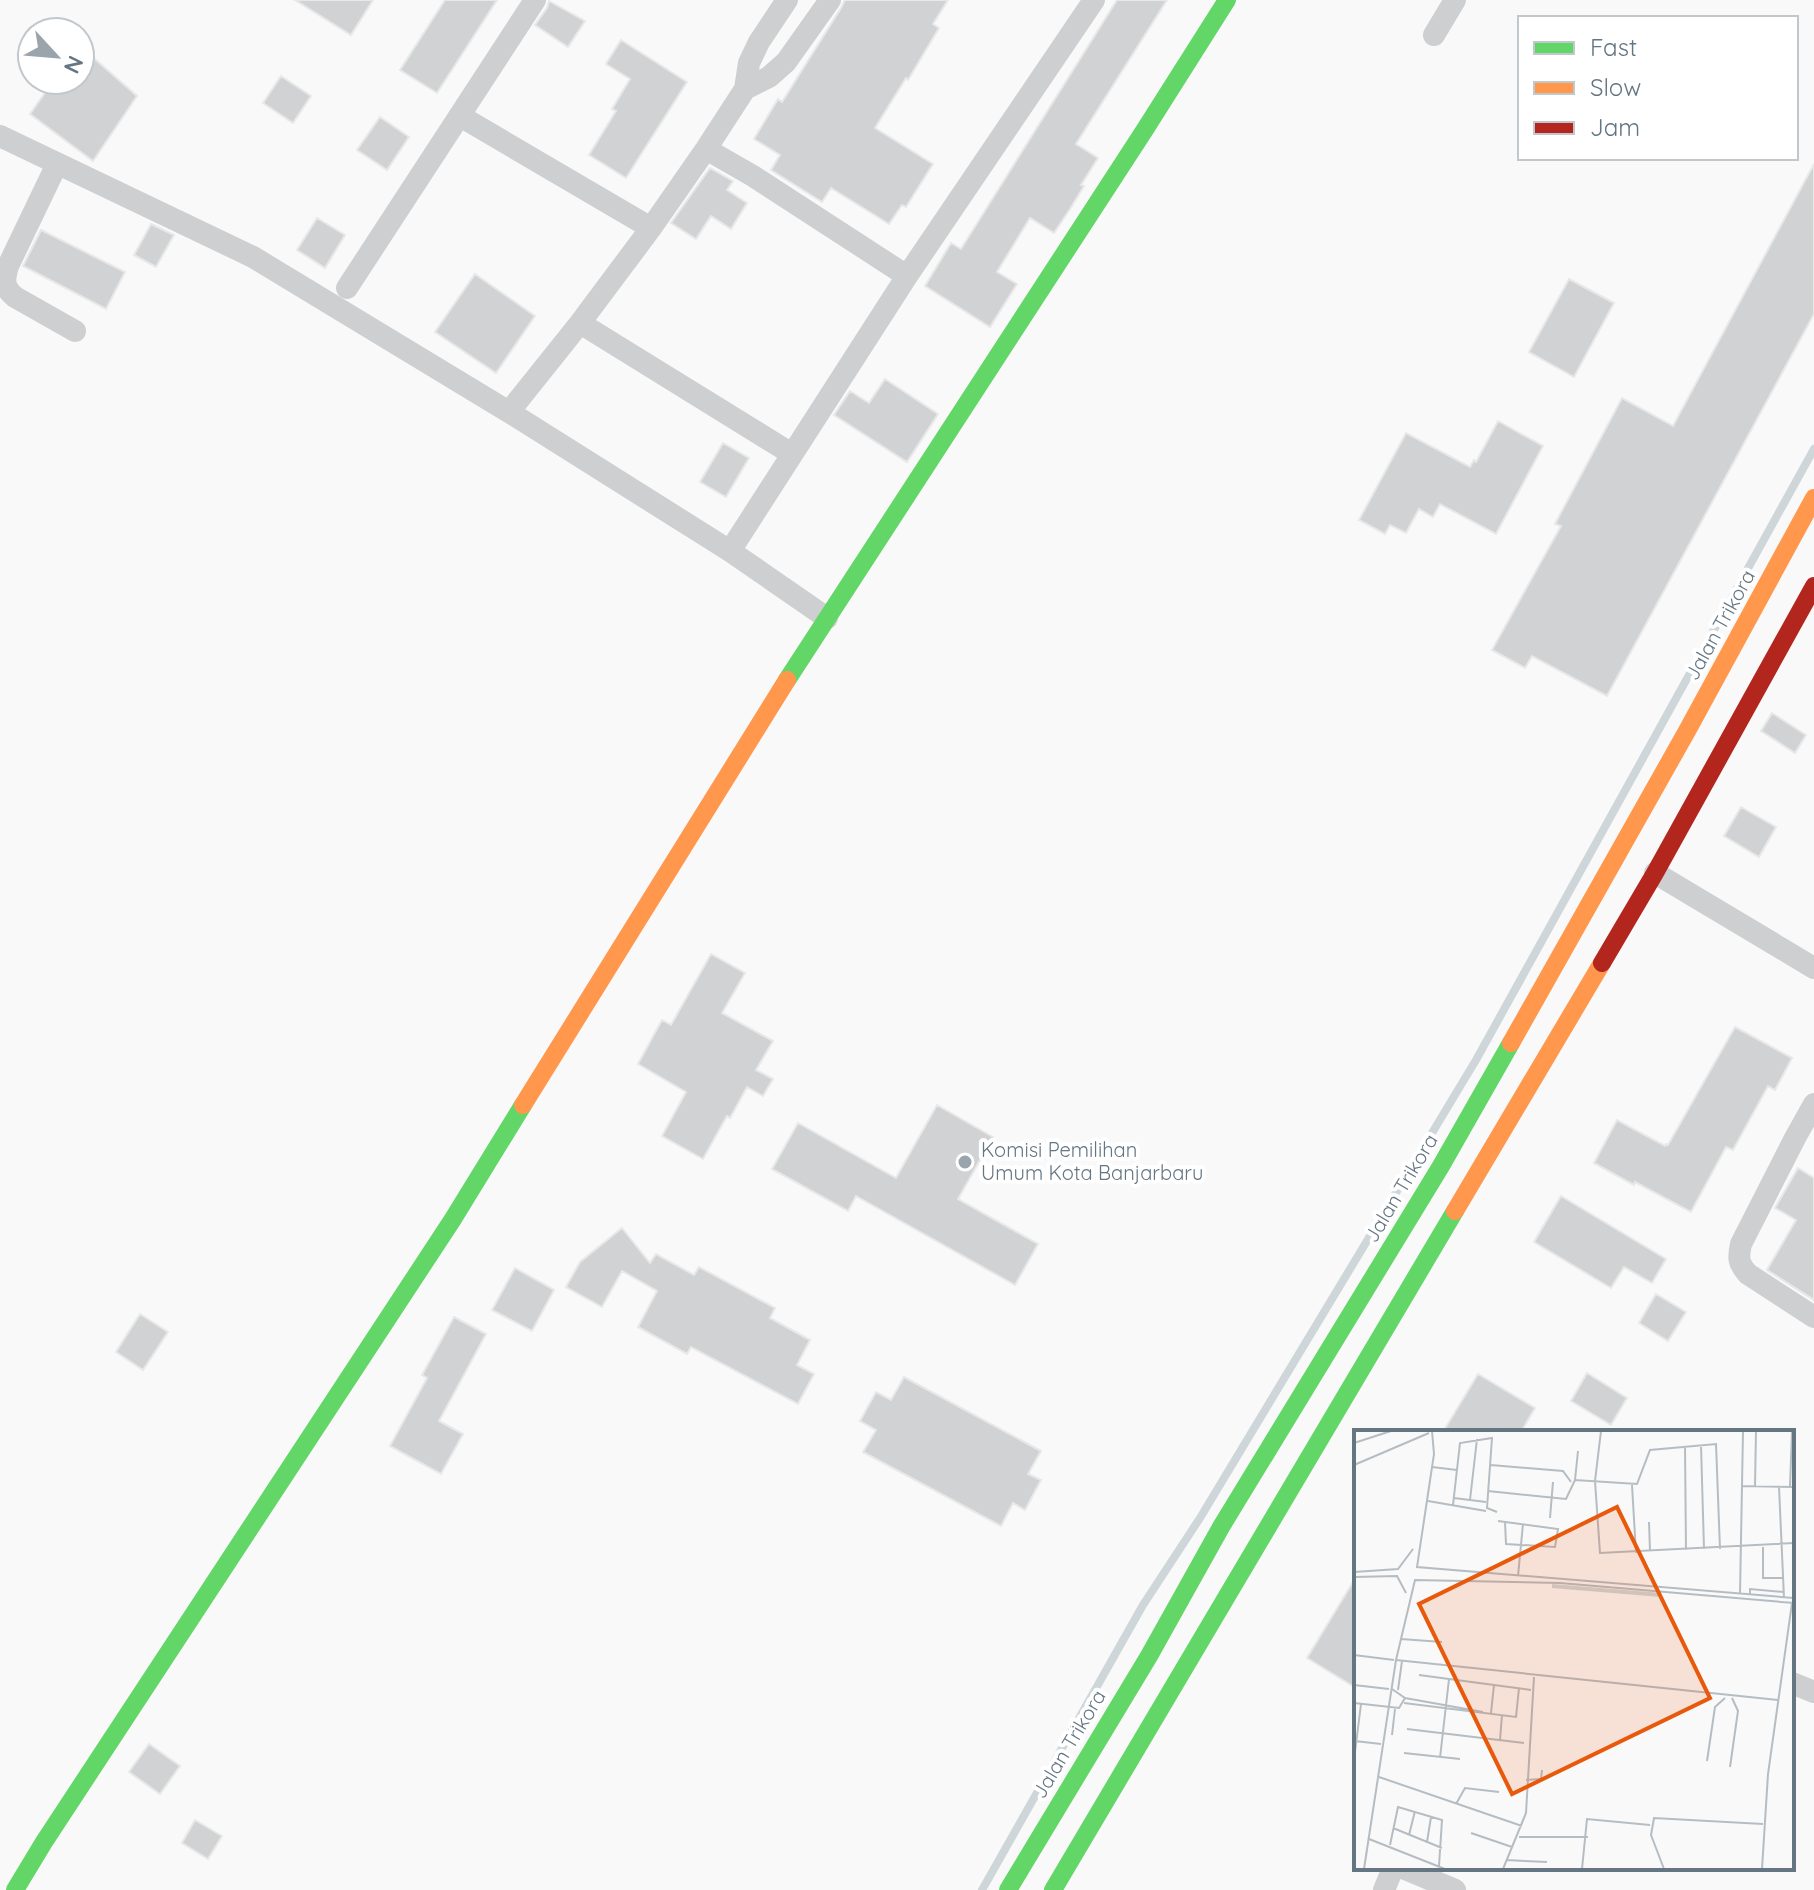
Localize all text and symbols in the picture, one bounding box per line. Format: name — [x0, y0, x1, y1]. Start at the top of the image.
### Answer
north arrow — [16, 16, 96, 96]
legend — [1518, 16, 1798, 160]
text: Fast — [1590, 32, 1637, 62]
text: N — [58, 51, 90, 78]
text: Slow — [1590, 72, 1641, 102]
text: Jam — [1590, 112, 1640, 142]
street label: Jalan Trikora — [1679, 565, 1760, 684]
street label: Jalan Trikora — [1358, 1129, 1443, 1247]
place label: Komisi Pemilihan Umum Kota Banjarbaru — [981, 1137, 1203, 1185]
marker: Komisi Pemilihan Umum Kota Banjarbaru — [956, 1153, 974, 1171]
inset map — [1354, 1430, 1794, 1870]
street label: Jalan Trikora — [1026, 1685, 1111, 1803]

